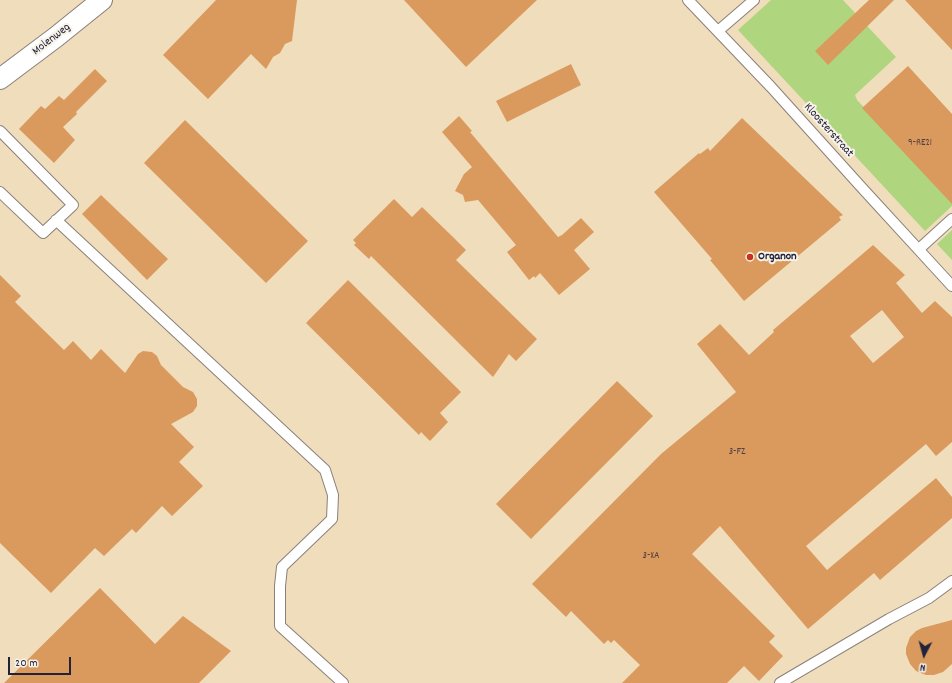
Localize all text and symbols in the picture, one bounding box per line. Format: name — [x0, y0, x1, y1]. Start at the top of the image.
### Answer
street label: Molenweg — [30, 21, 74, 59]
street label: Kloosterstraat — [800, 101, 856, 161]
house number: 9-RE21 — [908, 138, 932, 150]
place label: Organon — [758, 250, 797, 264]
marker: Organon — [745, 252, 755, 262]
house number: 3-FZ — [729, 447, 745, 459]
house number: 3-XA — [643, 551, 659, 563]
north arrow — [904, 635, 944, 675]
scale bar — [10, 649, 73, 675]
text: 20 m — [15, 655, 38, 672]
text: N — [919, 659, 926, 675]

